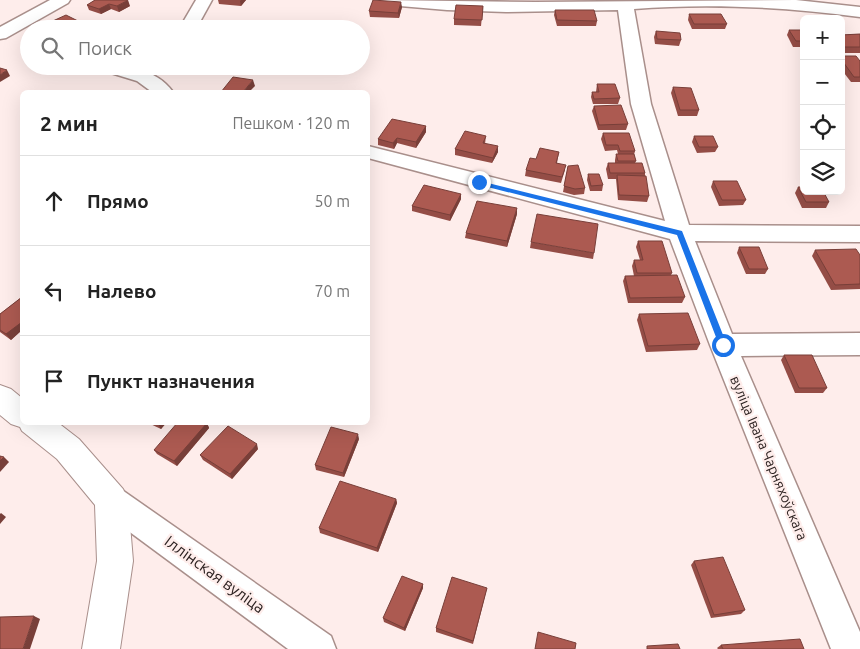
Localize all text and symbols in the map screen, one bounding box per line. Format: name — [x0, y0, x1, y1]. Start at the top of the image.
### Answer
map controls — [800, 15, 845, 195]
button: + — [800, 15, 845, 60]
search box — [20, 20, 370, 75]
icon: search — [38, 34, 66, 62]
text: Поиск — [78, 37, 132, 59]
button: − — [800, 60, 845, 105]
button: locate — [800, 105, 845, 150]
text: 2 мин — [40, 111, 98, 135]
text: Пешком · 120 m — [232, 114, 350, 132]
button: layers — [800, 150, 845, 195]
route end — [468, 171, 491, 194]
icon: ahead — [40, 187, 68, 215]
text: Прямо — [87, 190, 149, 212]
text: 50 m — [314, 192, 350, 210]
icon: left — [40, 277, 68, 305]
text: Налево — [87, 280, 156, 302]
text: 70 m — [314, 282, 350, 300]
route start — [712, 334, 735, 357]
icon: arrive — [40, 367, 68, 395]
text: Пункт назначения — [87, 370, 255, 392]
street label: вуліца Івана Чарняхоўскага — [727, 374, 811, 542]
street label: Іллінская вуліца — [161, 532, 269, 616]

